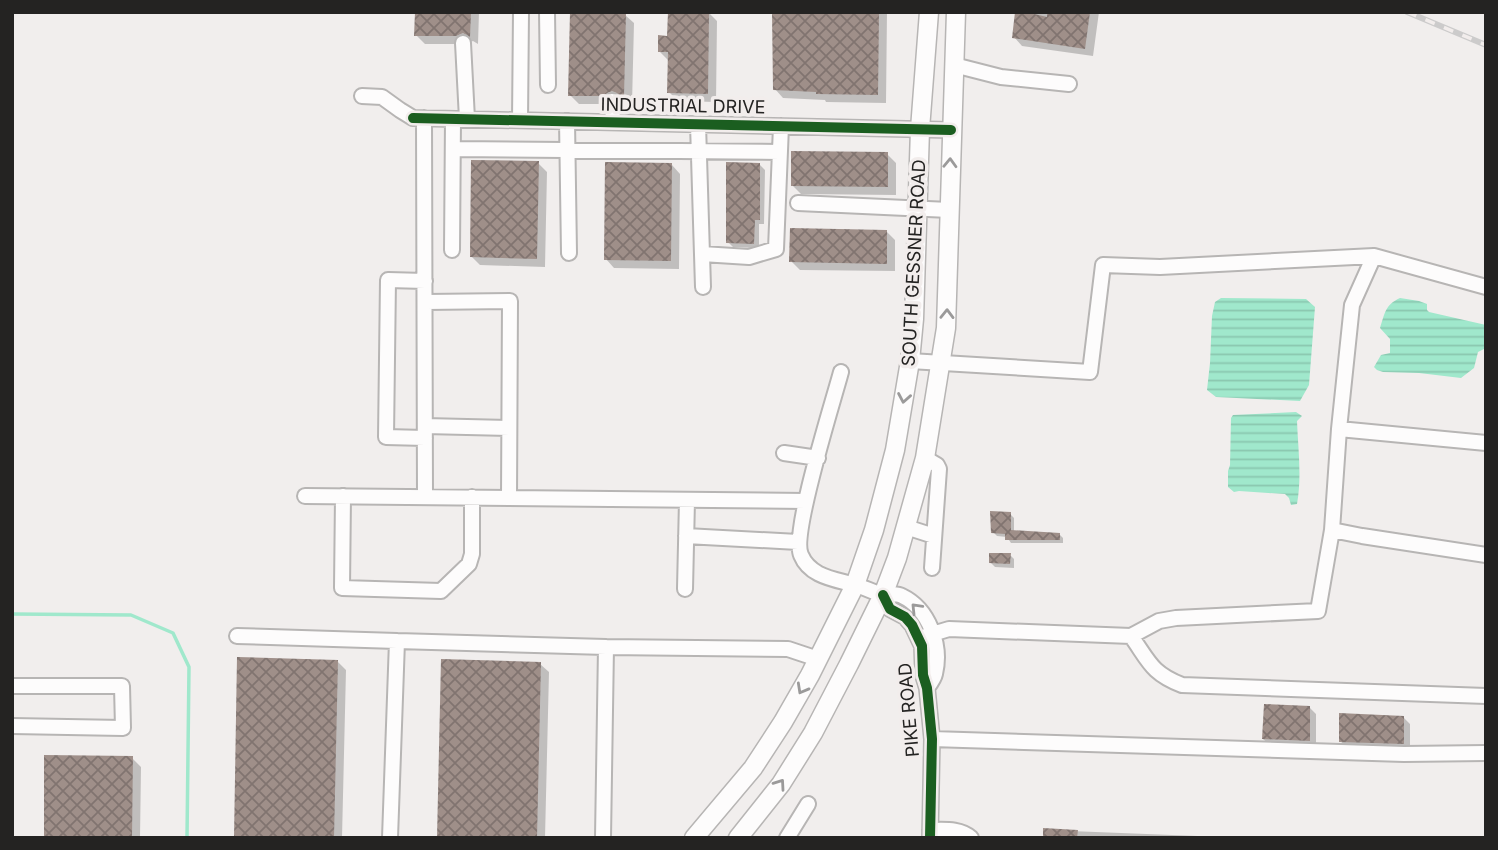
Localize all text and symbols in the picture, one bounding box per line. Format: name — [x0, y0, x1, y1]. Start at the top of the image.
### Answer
street label: INDUSTRIAL DRIVE — [601, 94, 766, 117]
one-way arrow — [943, 157, 958, 168]
street label: SOUTH GESSNER ROAD — [898, 159, 929, 367]
one-way arrow — [939, 308, 954, 319]
one-way arrow — [897, 392, 912, 404]
one-way arrow — [912, 604, 925, 617]
street label: PIKE ROAD — [894, 662, 923, 758]
one-way arrow — [797, 682, 810, 694]
one-way arrow — [772, 779, 784, 792]

